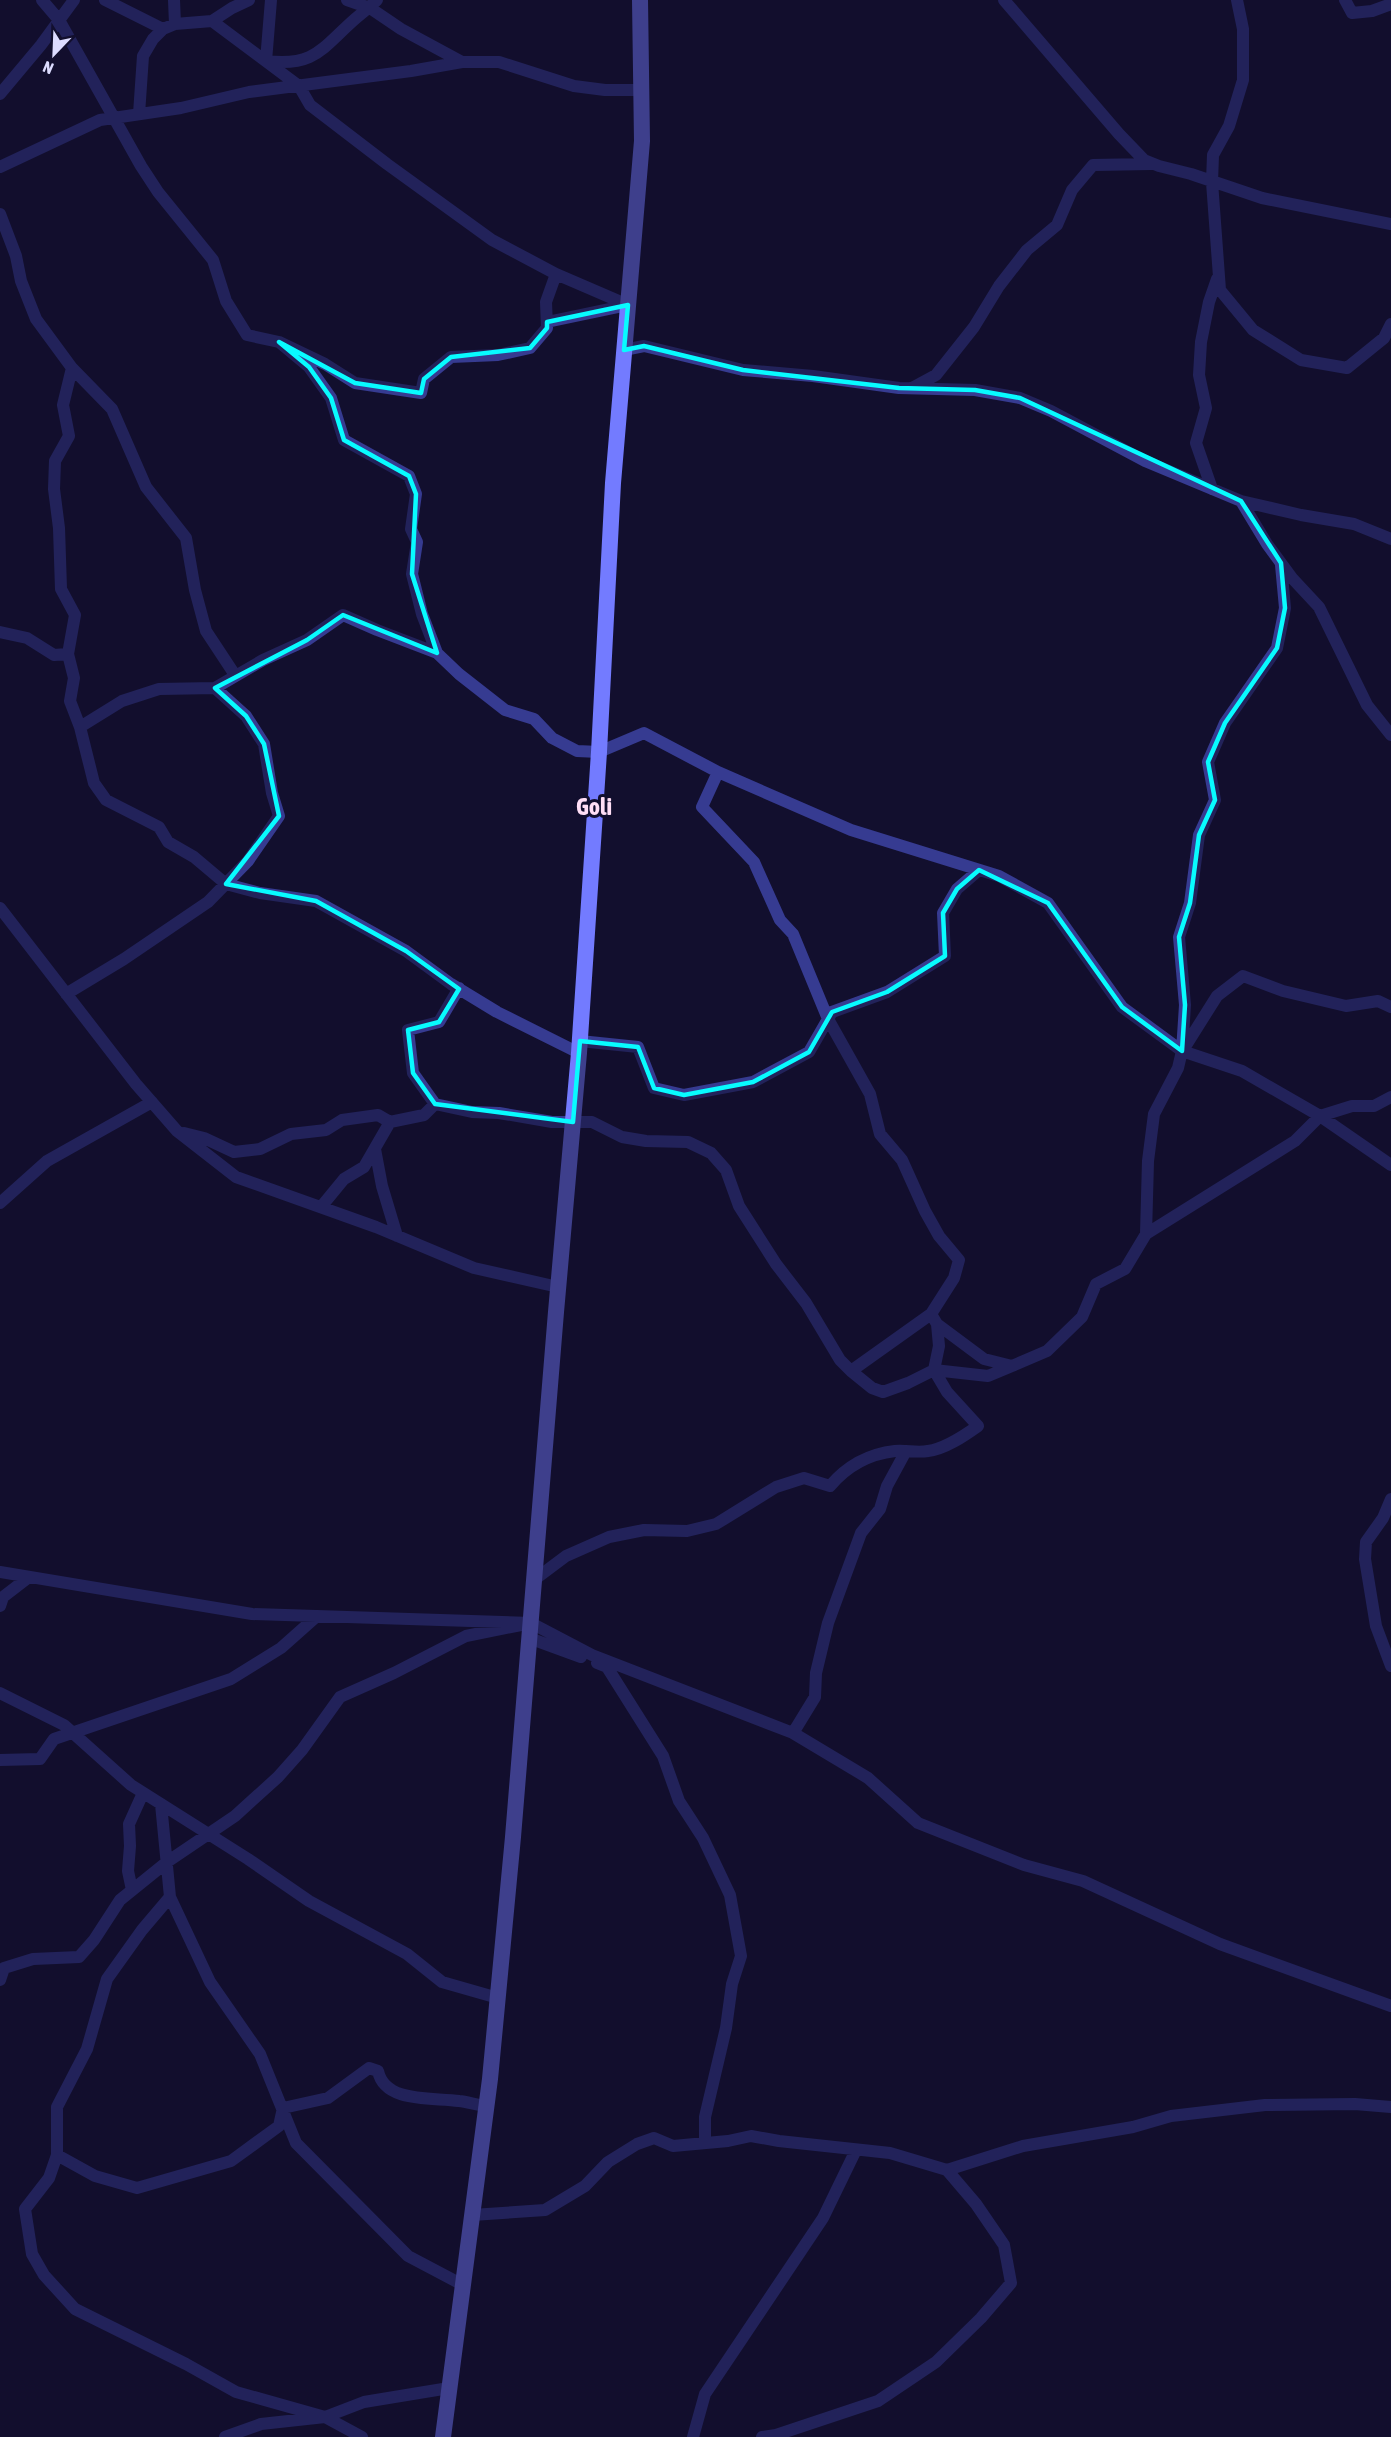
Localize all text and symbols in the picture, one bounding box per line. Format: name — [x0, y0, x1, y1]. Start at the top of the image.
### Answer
north arrow — [24, 24, 84, 84]
text: N — [40, 58, 56, 78]
district label: Goli — [576, 793, 612, 820]

